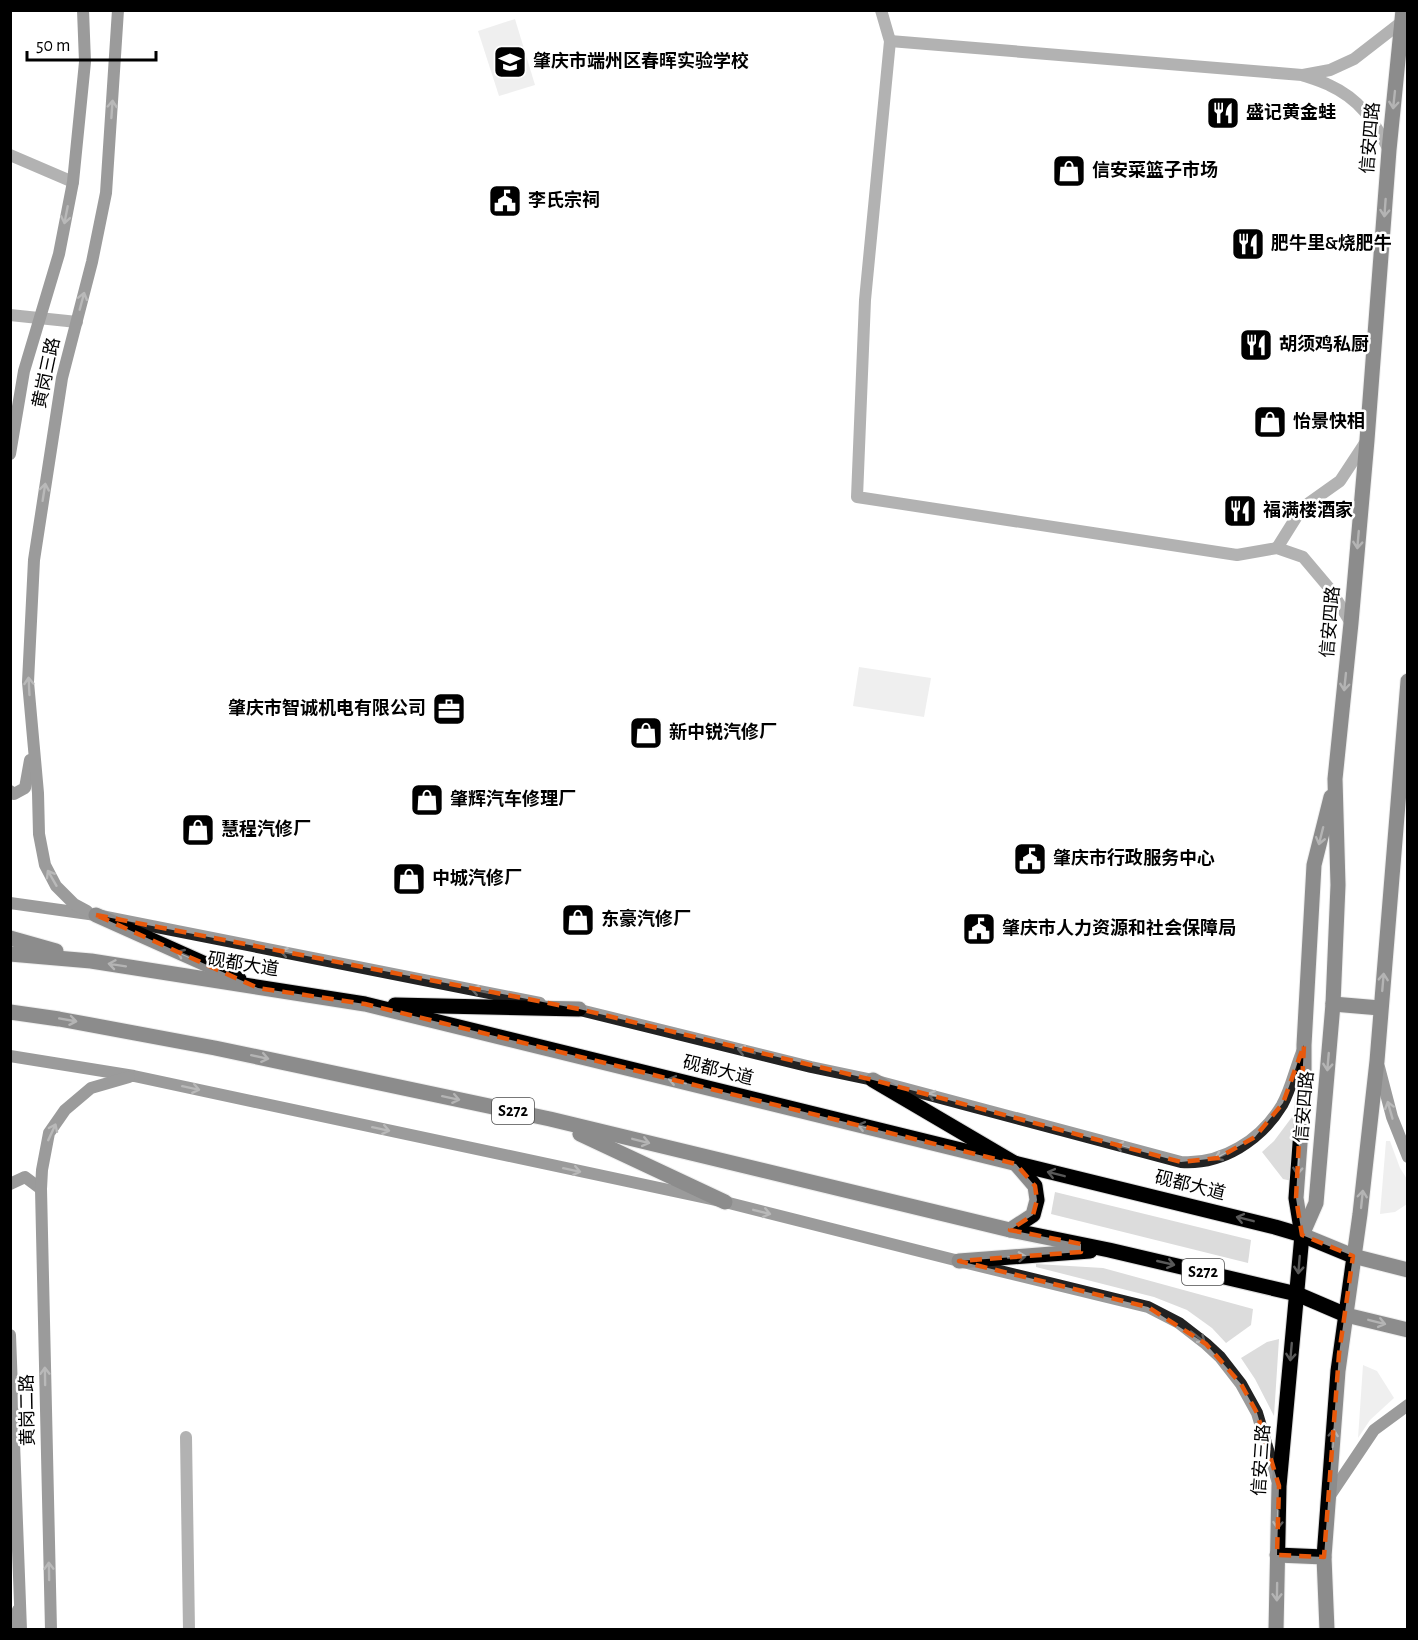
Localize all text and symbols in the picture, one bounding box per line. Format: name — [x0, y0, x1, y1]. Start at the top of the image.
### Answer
scale bar — [27, 24, 156, 62]
text: 50 m — [36, 37, 70, 55]
school or university icon: 肇庆市端州区春晖实验学校 — [492, 44, 528, 80]
place label: 肇庆市端州区春晖实验学校 — [533, 51, 749, 71]
one-way arrow — [1389, 90, 1400, 109]
restaurant icon: 盛记黄金蛙 — [1205, 95, 1241, 131]
one-way arrow — [107, 99, 118, 119]
street label: 信安四路 — [1357, 101, 1383, 175]
place label: 盛记黄金蛙 — [1246, 102, 1336, 122]
shop icon: 信安菜篮子市场 — [1051, 153, 1087, 189]
place label: 信安菜篮子市场 — [1092, 160, 1218, 180]
public building icon: 李氏宗祠 — [487, 183, 523, 219]
place label: 李氏宗祠 — [528, 190, 600, 210]
one-way arrow — [1379, 197, 1390, 217]
one-way arrow — [60, 204, 71, 224]
restaurant icon: 肥牛里&烧肥牛 — [1230, 226, 1266, 262]
place label: 肥牛里&烧肥牛 — [1271, 234, 1392, 253]
one-way arrow — [77, 292, 88, 311]
restaurant icon: 胡须鸡私厨 — [1238, 327, 1274, 363]
place label: 胡须鸡私厨 — [1279, 334, 1369, 354]
street label: 黄岗三路 — [29, 335, 63, 410]
shop icon: 怡景快相 — [1252, 404, 1288, 440]
place label: 怡景快相 — [1293, 412, 1365, 431]
one-way arrow — [39, 483, 50, 502]
restaurant icon: 福满楼酒家 — [1222, 493, 1258, 529]
place label: 福满楼酒家 — [1263, 500, 1353, 520]
one-way arrow — [1352, 530, 1363, 550]
street label: 信安四路 — [1317, 585, 1343, 659]
one-way arrow — [1339, 671, 1350, 691]
one-way arrow — [23, 676, 34, 696]
office icon: 肇庆市智诚机电有限公司 — [431, 691, 467, 727]
place label: 肇庆市智诚机电有限公司 — [228, 698, 426, 718]
shop icon: 新中锐汽修厂 — [628, 715, 664, 751]
place label: 新中锐汽修厂 — [669, 722, 777, 742]
shop icon: 肇辉汽车修理厂 — [409, 782, 445, 818]
place label: 肇辉汽车修理厂 — [450, 789, 576, 809]
shop icon: 慧程汽修厂 — [180, 812, 216, 848]
place label: 慧程汽修厂 — [221, 819, 311, 839]
one-way arrow — [1314, 826, 1326, 845]
public building icon: 肇庆市行政服务中心 — [1012, 841, 1048, 877]
place label: 肇庆市行政服务中心 — [1053, 847, 1215, 868]
shop icon: 中城汽修厂 — [391, 861, 427, 897]
place label: 中城汽修厂 — [432, 868, 522, 888]
one-way arrow — [46, 870, 58, 887]
shop icon: 东豪汽修厂 — [560, 902, 596, 938]
place label: 东豪汽修厂 — [601, 908, 691, 929]
public building icon: 肇庆市人力资源和社会保障局 — [961, 911, 997, 947]
place label: 肇庆市人力资源和社会保障局 — [1002, 918, 1236, 938]
one-way arrow — [280, 947, 300, 958]
one-way arrow — [177, 949, 195, 960]
street label: 砚都大道 — [206, 949, 280, 980]
one-way arrow — [108, 960, 128, 971]
one-way arrow — [1378, 972, 1389, 992]
one-way arrow — [471, 985, 491, 996]
one-way arrow — [58, 1015, 78, 1026]
one-way arrow — [737, 1045, 756, 1056]
one-way arrow — [1322, 1051, 1333, 1071]
one-way arrow — [250, 1052, 269, 1064]
street label: 砚都大道 — [681, 1052, 756, 1088]
street label: 信安四路 — [1291, 1070, 1317, 1144]
one-way arrow — [668, 1074, 687, 1086]
one-way arrow — [180, 1083, 200, 1094]
one-way arrow — [927, 1090, 946, 1102]
one-way arrow — [440, 1093, 460, 1104]
road number: S272 — [492, 1098, 534, 1124]
one-way arrow — [1384, 1100, 1395, 1119]
one-way arrow — [857, 1121, 876, 1133]
one-way arrow — [47, 1124, 58, 1142]
one-way arrow — [371, 1124, 391, 1135]
one-way arrow — [631, 1136, 650, 1148]
one-way arrow — [1115, 1141, 1134, 1152]
one-way arrow — [1215, 1150, 1233, 1161]
one-way arrow — [1292, 1156, 1303, 1176]
one-way arrow — [562, 1165, 581, 1176]
one-way arrow — [1047, 1167, 1066, 1179]
street label: 砚都大道 — [1153, 1167, 1228, 1203]
one-way arrow — [1357, 1189, 1368, 1209]
one-way arrow — [753, 1206, 772, 1218]
one-way arrow — [1236, 1213, 1255, 1225]
one-way arrow — [1007, 1251, 1027, 1262]
one-way arrow — [1293, 1254, 1304, 1274]
one-way arrow — [1155, 1258, 1175, 1269]
road number: S272 — [1182, 1259, 1224, 1285]
one-way arrow — [1367, 1317, 1386, 1329]
one-way arrow — [1190, 1331, 1206, 1344]
one-way arrow — [1285, 1342, 1296, 1361]
one-way arrow — [40, 1367, 51, 1387]
street label: 黄岗二路 — [16, 1374, 38, 1446]
street label: 信安三路 — [1249, 1423, 1273, 1497]
one-way arrow — [1328, 1429, 1339, 1449]
one-way arrow — [1272, 1510, 1284, 1530]
one-way arrow — [44, 1562, 55, 1582]
one-way arrow — [1271, 1582, 1283, 1602]

